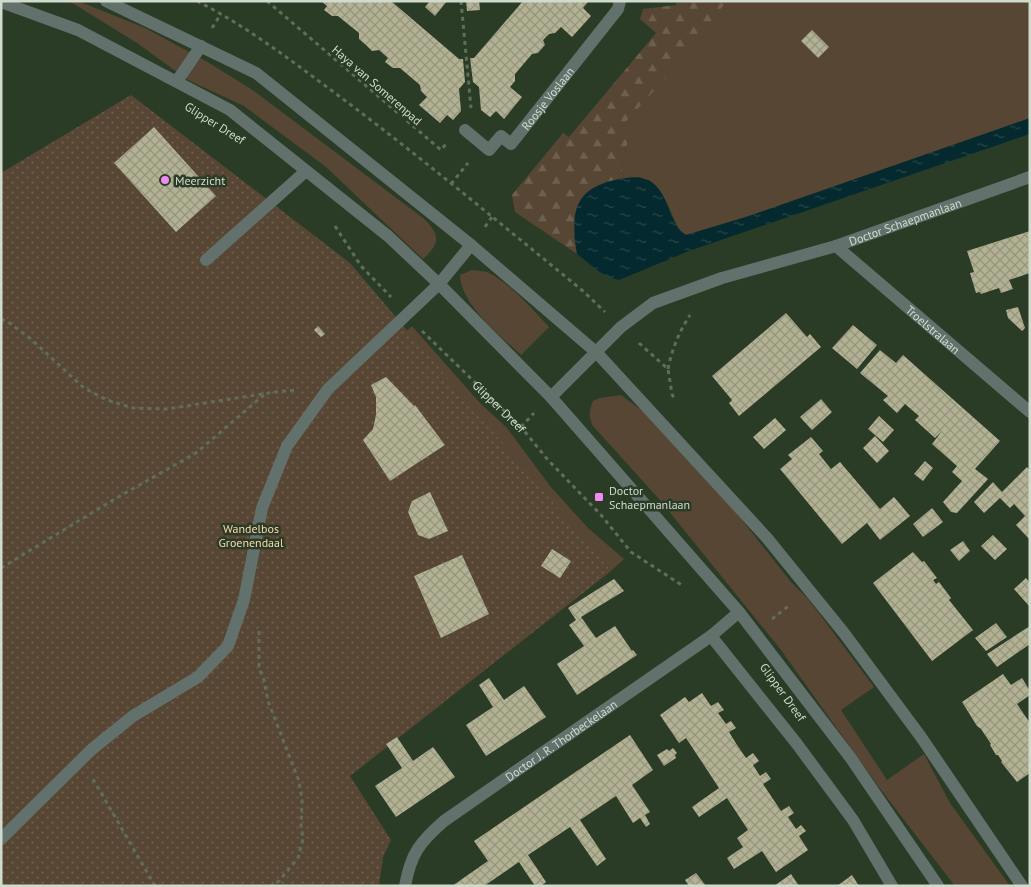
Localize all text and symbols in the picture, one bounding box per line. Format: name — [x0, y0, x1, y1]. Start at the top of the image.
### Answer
street label: Haya van Somerenpad — [329, 42, 425, 128]
street label: Roosje Voslaan — [518, 64, 577, 133]
street label: Glipper Dreef — [182, 99, 249, 148]
place label: Meerzicht — [175, 173, 225, 188]
marker: Meerzicht — [159, 174, 171, 186]
street label: Doctor Schaepmanlaan — [847, 195, 963, 248]
street label: Troelstralaan — [903, 302, 963, 357]
street label: Glipper Dreef — [470, 377, 530, 436]
place label: Doctor Schaepmanlaan — [609, 483, 690, 512]
marker: Doctor Schaepmanlaan — [593, 491, 605, 503]
park label: Wandelbos Groenendaal — [218, 521, 284, 550]
street label: Glipper Dreef — [757, 660, 810, 725]
street label: Doctor J. R. Thorbeckelaan — [502, 696, 620, 784]

